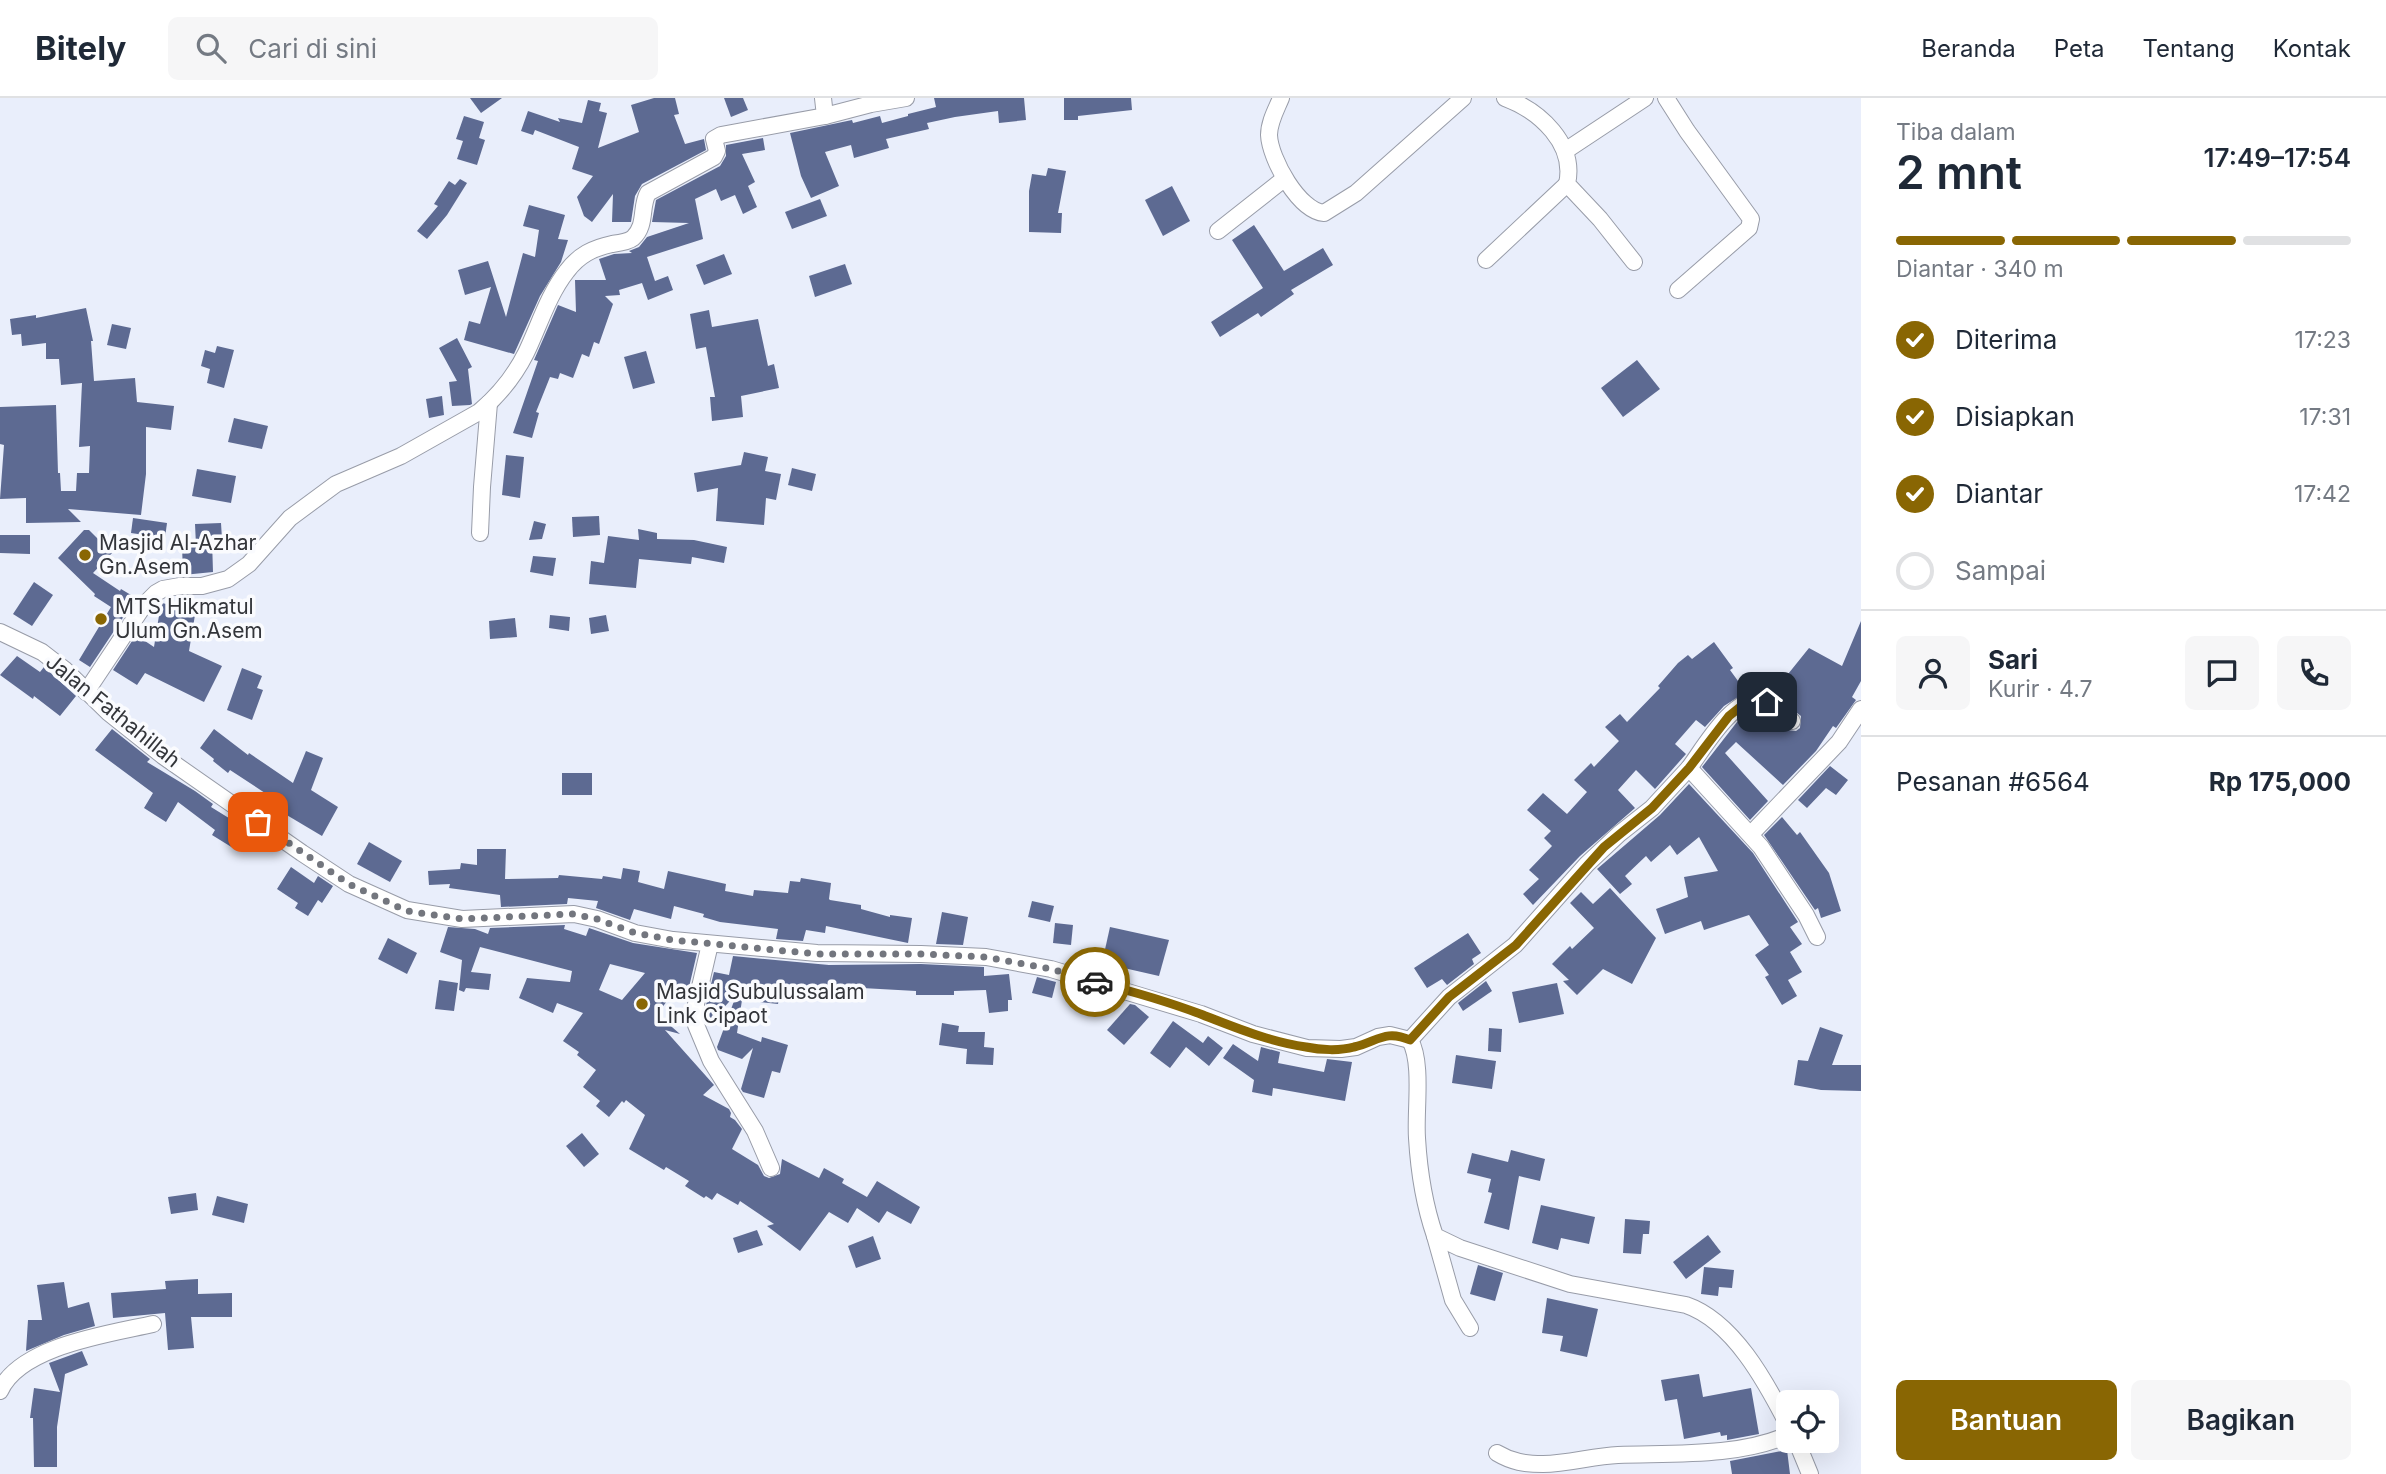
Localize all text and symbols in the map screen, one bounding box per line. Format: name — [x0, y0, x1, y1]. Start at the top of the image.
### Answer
search box — [168, 17, 658, 80]
text: Bitely — [35, 28, 126, 68]
icon: search — [192, 29, 230, 67]
text: Cari di sini — [248, 33, 377, 64]
text: Beranda — [1921, 34, 2016, 63]
text: Peta — [2054, 34, 2104, 63]
text: Tentang — [2142, 34, 2235, 63]
text: Kontak — [2273, 34, 2351, 63]
text: Tiba dalam — [1896, 118, 2016, 146]
text: 17:49–17:54 — [2204, 142, 2351, 173]
text: 2 mnt — [1896, 144, 2022, 200]
text: Diantar · 340 m — [1896, 255, 2064, 283]
icon: check — [1896, 321, 1934, 359]
text: Diterima — [1955, 324, 2057, 355]
text: 17:23 — [2295, 326, 2351, 354]
icon: check — [1896, 398, 1934, 436]
text: Disiapkan — [1955, 401, 2075, 432]
text: 17:31 — [2299, 403, 2351, 431]
icon: check — [1896, 475, 1934, 513]
text: Diantar — [1955, 478, 2043, 509]
text: 17:42 — [2294, 480, 2351, 508]
place label: Masjid Al-Azhar Gn.Asem — [99, 530, 257, 579]
marker: Masjid Al-Azhar Gn.Asem — [77, 547, 93, 563]
text: Sampai — [1955, 555, 2046, 586]
place label: MTS Hikmatul Ulum Gn.Asem — [115, 594, 263, 643]
marker: MTS Hikmatul Ulum Gn.Asem — [93, 611, 109, 627]
button: person — [1896, 636, 1970, 710]
button: chat — [2185, 636, 2259, 710]
button: phone — [2277, 636, 2351, 710]
text: Sari — [1988, 644, 2038, 675]
street label: Jalan Fathahillah — [41, 649, 186, 772]
pin — [1737, 672, 1797, 732]
text: Kurir · 4.7 — [1988, 675, 2093, 703]
icon: home — [1748, 683, 1786, 721]
text: Pesanan #6564 — [1896, 766, 2090, 797]
text: Rp 175,000 — [2209, 766, 2351, 797]
pin — [228, 792, 288, 852]
icon: bag — [239, 803, 277, 841]
courier — [1060, 947, 1130, 1017]
icon: car — [1076, 963, 1114, 1001]
place label: Masjid Subulussalam Link Cipaot — [656, 979, 865, 1028]
marker: Masjid Subulussalam Link Cipaot — [634, 996, 650, 1012]
button: Bantuan — [1896, 1380, 2117, 1460]
button: Bagikan — [2131, 1380, 2351, 1460]
map controls — [1776, 1390, 1839, 1453]
button: locate — [1776, 1390, 1839, 1453]

